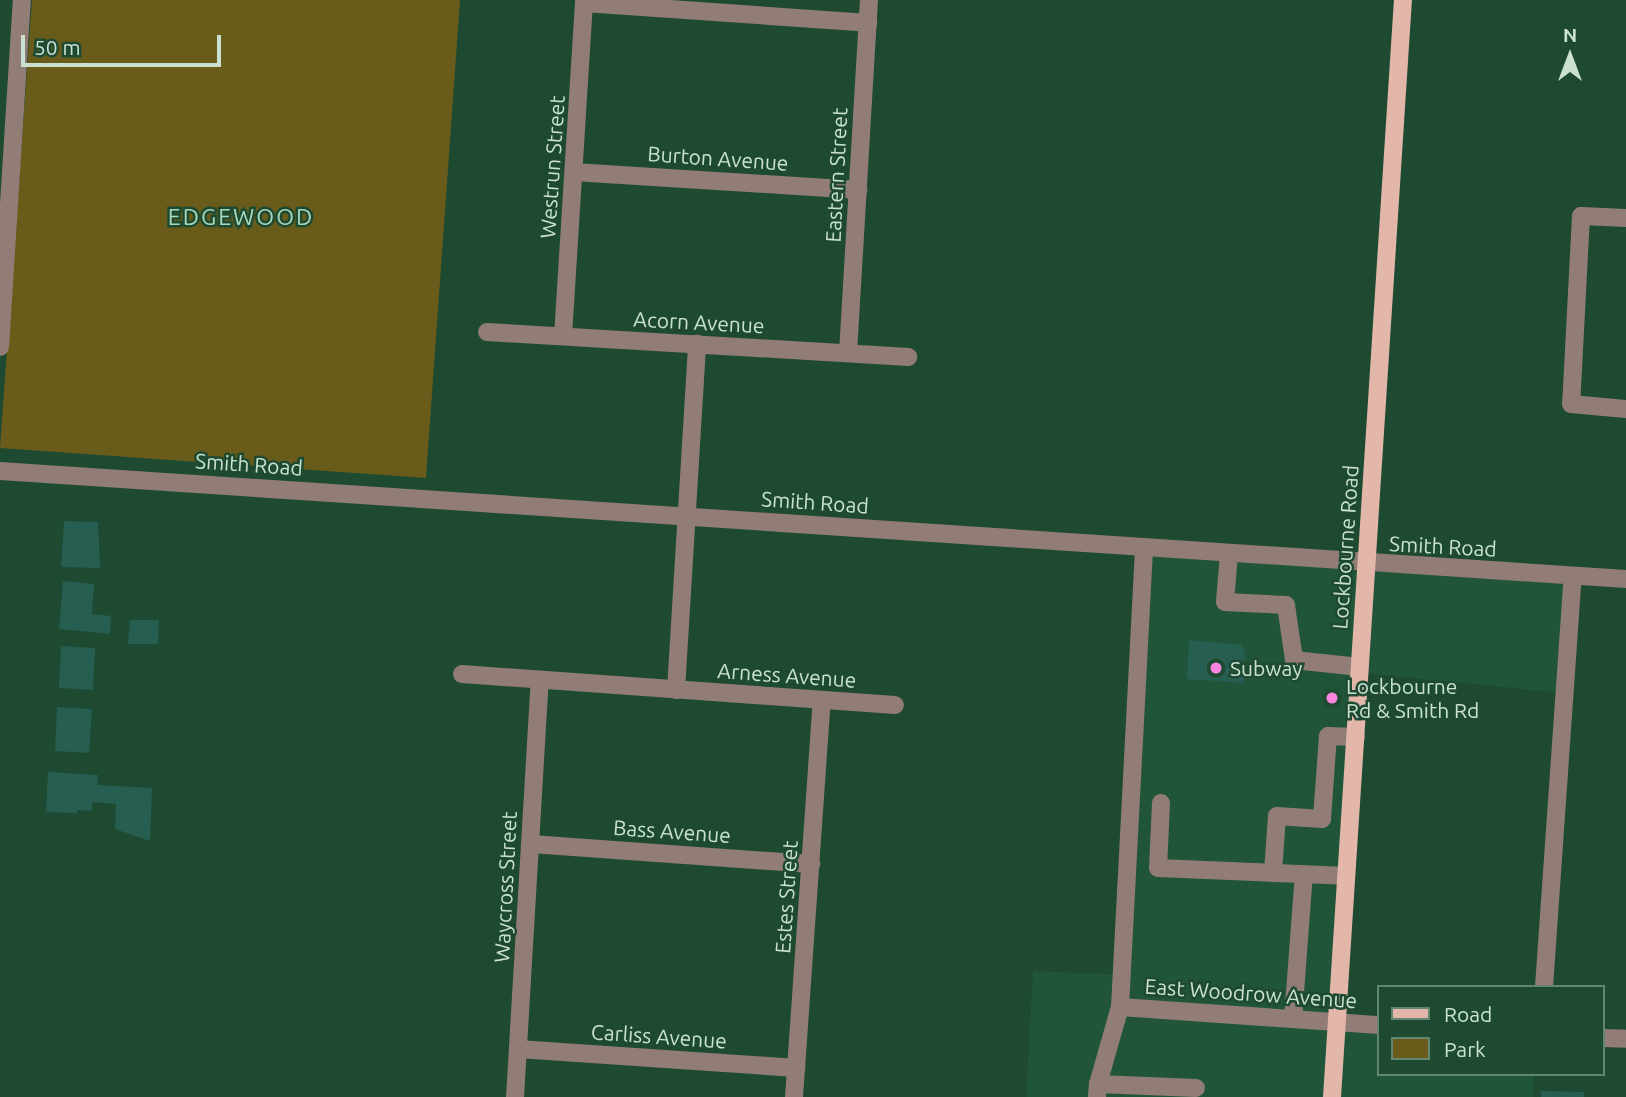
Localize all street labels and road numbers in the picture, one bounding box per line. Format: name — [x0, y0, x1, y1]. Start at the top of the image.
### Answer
street label: Westrun Street — [534, 95, 570, 239]
street label: Eastern Street — [820, 107, 852, 243]
street label: Burton Avenue — [647, 141, 789, 175]
street label: Acorn Avenue — [633, 306, 765, 338]
street label: Smith Road — [194, 448, 304, 480]
street label: Lockbourne Road — [1327, 464, 1363, 630]
street label: Smith Road — [760, 486, 870, 518]
street label: Smith Road — [1389, 531, 1497, 561]
street label: Arness Avenue — [717, 658, 857, 692]
street label: Waycross Street — [488, 811, 522, 963]
street label: Bass Avenue — [612, 814, 732, 848]
street label: Estes Street — [769, 840, 803, 954]
street label: East Woodrow Avenue — [1144, 973, 1358, 1013]
street label: Carliss Avenue — [590, 1019, 728, 1053]

